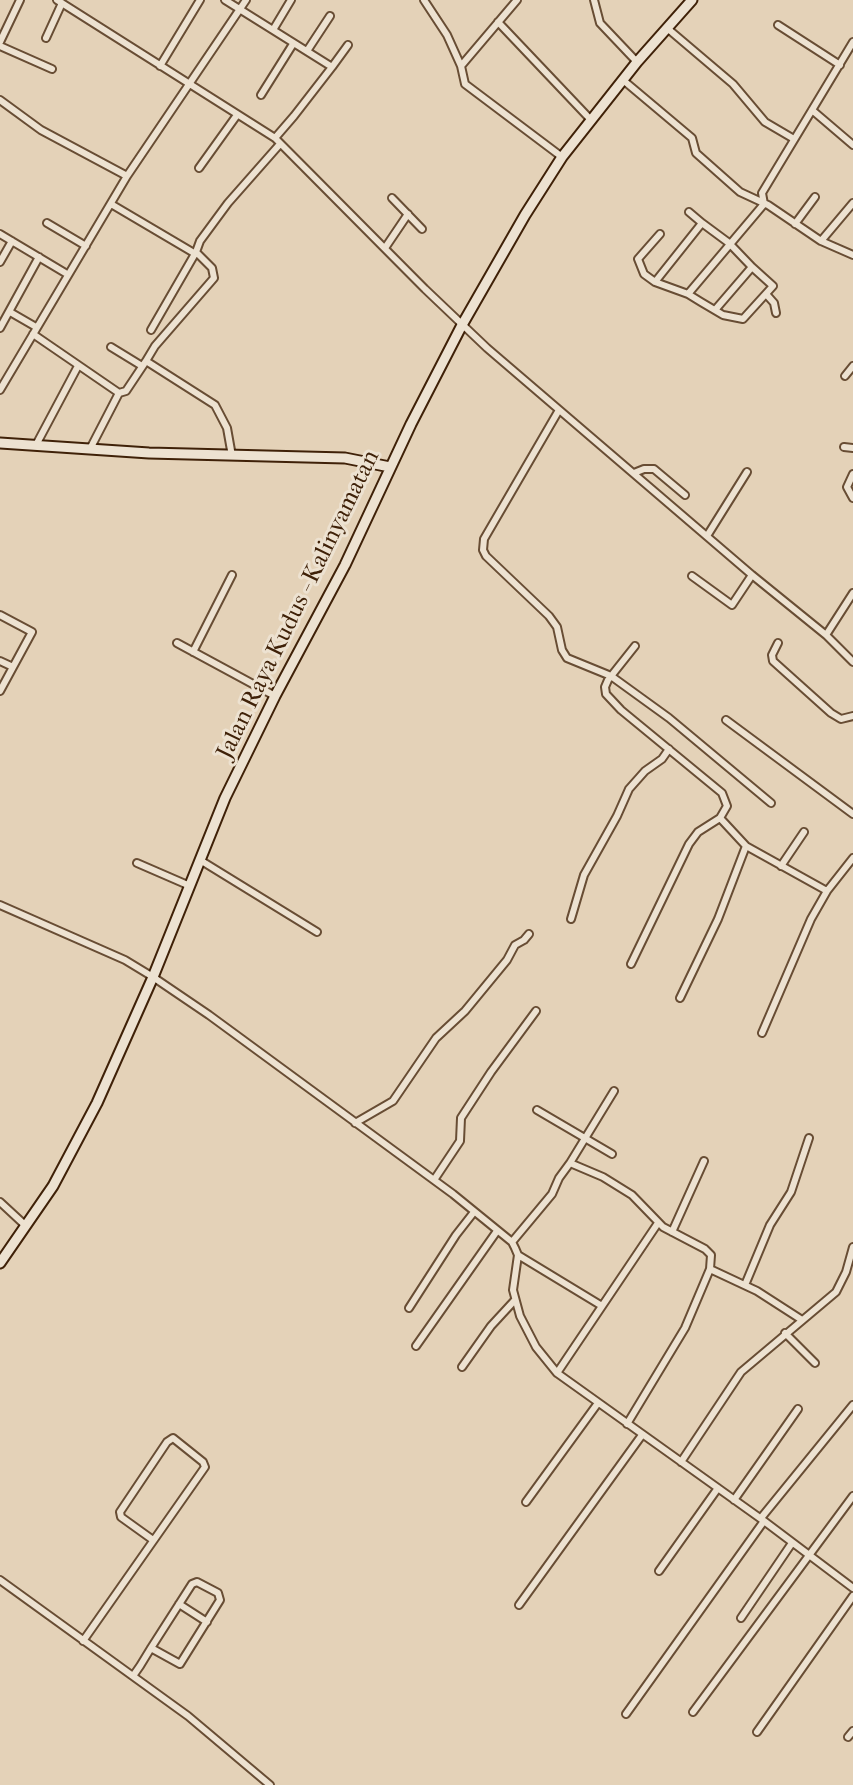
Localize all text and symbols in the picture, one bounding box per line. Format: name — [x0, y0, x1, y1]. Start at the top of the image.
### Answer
street label: Jalan Raya Kudus - Kalinyamatan — [212, 446, 386, 764]

